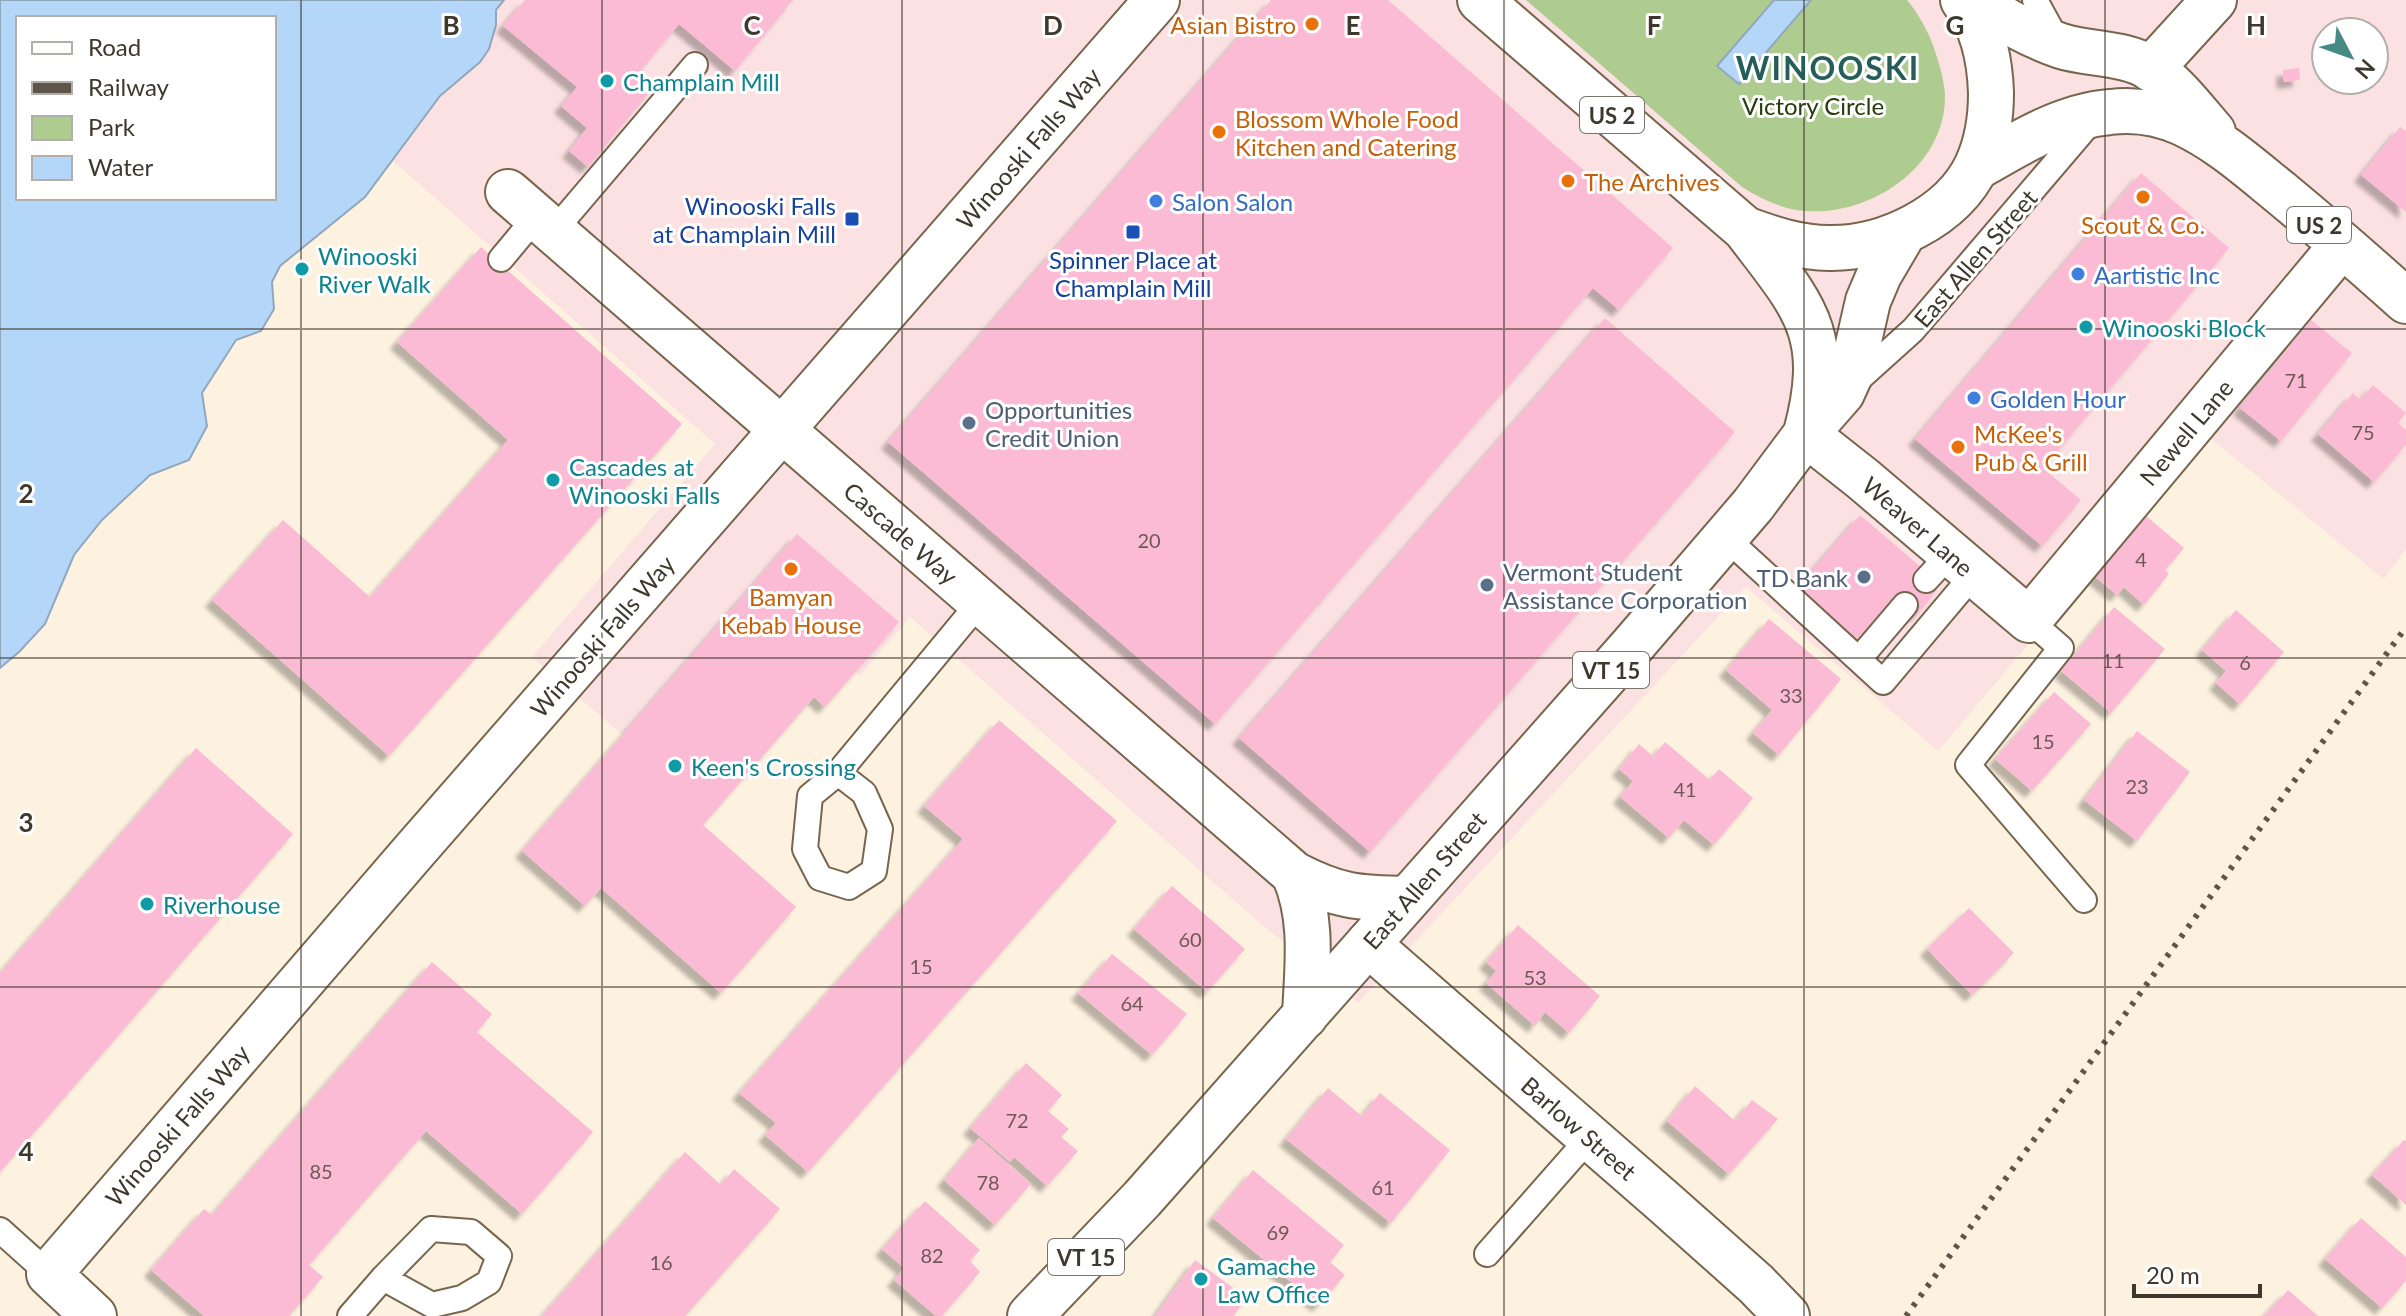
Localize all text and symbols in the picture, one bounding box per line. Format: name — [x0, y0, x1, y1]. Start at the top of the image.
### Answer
text: B — [442, 9, 460, 41]
text: C — [743, 9, 761, 41]
text: D — [1043, 9, 1063, 41]
text: E — [1346, 9, 1360, 41]
text: F — [1647, 9, 1661, 41]
text: G — [1946, 9, 1964, 41]
text: H — [2246, 9, 2266, 41]
place label: Asian Bistro — [1170, 10, 1296, 39]
marker: Asian Bistro — [1303, 15, 1321, 33]
legend — [16, 16, 276, 200]
north arrow — [2310, 16, 2390, 96]
text: Road — [88, 32, 141, 61]
district label: WINOOSKI — [1736, 48, 1920, 87]
text: N — [2350, 54, 2381, 85]
street label: Winooski Falls Way — [950, 61, 1106, 235]
place label: Champlain Mill — [623, 67, 780, 96]
text: Railway — [88, 72, 170, 101]
marker: Champlain Mill — [598, 72, 616, 90]
park label: Victory Circle — [1742, 91, 1884, 120]
road number: US 2 — [1580, 97, 1644, 133]
place label: Blossom Whole Food Kitchen and Catering — [1235, 104, 1459, 161]
text: Park — [88, 112, 136, 141]
marker: Blossom Whole Food Kitchen and Catering — [1210, 123, 1228, 141]
text: Water — [88, 152, 153, 181]
place label: The Archives — [1584, 167, 1720, 196]
marker: The Archives — [1559, 172, 1577, 190]
street label: East Allen Street — [1907, 183, 2043, 333]
place label: Salon Salon — [1172, 187, 1293, 216]
marker: Scout & Co. — [2134, 188, 2152, 206]
place label: Winooski Falls at Champlain Mill — [653, 191, 836, 248]
marker: Salon Salon — [1147, 192, 1165, 210]
road number: US 2 — [2287, 207, 2351, 243]
marker: Winooski Falls at Champlain Mill — [843, 210, 861, 228]
place label: Scout & Co. — [2081, 210, 2205, 239]
marker: Spinner Place at Champlain Mill — [1124, 223, 1142, 241]
place label: Winooski River Walk — [318, 241, 431, 298]
place label: Spinner Place at Champlain Mill — [1049, 245, 1217, 302]
marker: Winooski River Walk — [293, 260, 311, 278]
place label: Aartistic Inc — [2094, 260, 2220, 289]
marker: Aartistic Inc — [2069, 265, 2087, 283]
place label: Winooski Block — [2102, 313, 2267, 342]
marker: Winooski Block — [2077, 318, 2095, 336]
house number: 71 — [2284, 368, 2308, 392]
street label: Newell Lane — [2133, 373, 2239, 491]
place label: Golden Hour — [1990, 384, 2126, 413]
marker: Golden Hour — [1965, 389, 1983, 407]
place label: Opportunities Credit Union — [985, 395, 1132, 452]
marker: Opportunities Credit Union — [960, 414, 978, 432]
place label: McKee's Pub & Grill — [1974, 419, 2088, 476]
house number: 75 — [2351, 420, 2375, 444]
marker: McKee's Pub & Grill — [1949, 438, 1967, 456]
place label: Cascades at Winooski Falls — [569, 452, 720, 509]
street label: Weaver Lane — [1857, 470, 1979, 582]
marker: Cascades at Winooski Falls — [544, 471, 562, 489]
street label: Cascade Way — [838, 476, 964, 591]
text: 2 — [18, 477, 34, 509]
house number: 20 — [1137, 528, 1161, 552]
house number: 4 — [2135, 547, 2147, 571]
street label: Winooski Falls Way — [524, 549, 680, 723]
place label: Vermont Student Assistance Corporation — [1503, 557, 1747, 614]
marker: Bamyan Kebab House — [782, 560, 800, 578]
place label: TD Bank — [1757, 563, 1849, 592]
marker: TD Bank — [1855, 568, 1873, 586]
marker: Vermont Student Assistance Corporation — [1478, 576, 1496, 594]
place label: Bamyan Kebab House — [721, 582, 861, 639]
house number: 11 — [2101, 648, 2125, 672]
house number: 6 — [2239, 650, 2251, 674]
road number: VT 15 — [1573, 652, 1649, 688]
house number: 33 — [1779, 683, 1803, 707]
house number: 15 — [2031, 729, 2055, 753]
place label: Keen's Crossing — [691, 752, 856, 781]
marker: Keen's Crossing — [666, 757, 684, 775]
house number: 23 — [2125, 774, 2149, 798]
house number: 41 — [1673, 777, 1697, 801]
street label: East Allen Street — [1356, 805, 1492, 955]
text: 3 — [18, 806, 34, 838]
place label: Riverhouse — [163, 890, 281, 919]
marker: Riverhouse — [138, 895, 156, 913]
house number: 60 — [1178, 927, 1202, 951]
house number: 15 — [909, 954, 933, 978]
house number: 53 — [1523, 965, 1547, 989]
house number: 64 — [1120, 991, 1144, 1015]
street label: Winooski Falls Way — [99, 1038, 255, 1212]
street label: Barlow Street — [1516, 1070, 1643, 1186]
house number: 72 — [1005, 1108, 1029, 1132]
text: 4 — [18, 1135, 34, 1167]
house number: 85 — [309, 1159, 333, 1183]
house number: 78 — [976, 1170, 1000, 1194]
house number: 61 — [1371, 1175, 1395, 1199]
house number: 69 — [1266, 1220, 1290, 1244]
road number: VT 15 — [1048, 1239, 1124, 1275]
house number: 82 — [920, 1243, 944, 1267]
scale bar — [2134, 1248, 2260, 1298]
house number: 16 — [649, 1250, 673, 1274]
place label: Gamache Law Office — [1217, 1251, 1330, 1308]
text: 20 m — [2146, 1260, 2200, 1289]
marker: Gamache Law Office — [1192, 1270, 1210, 1288]

